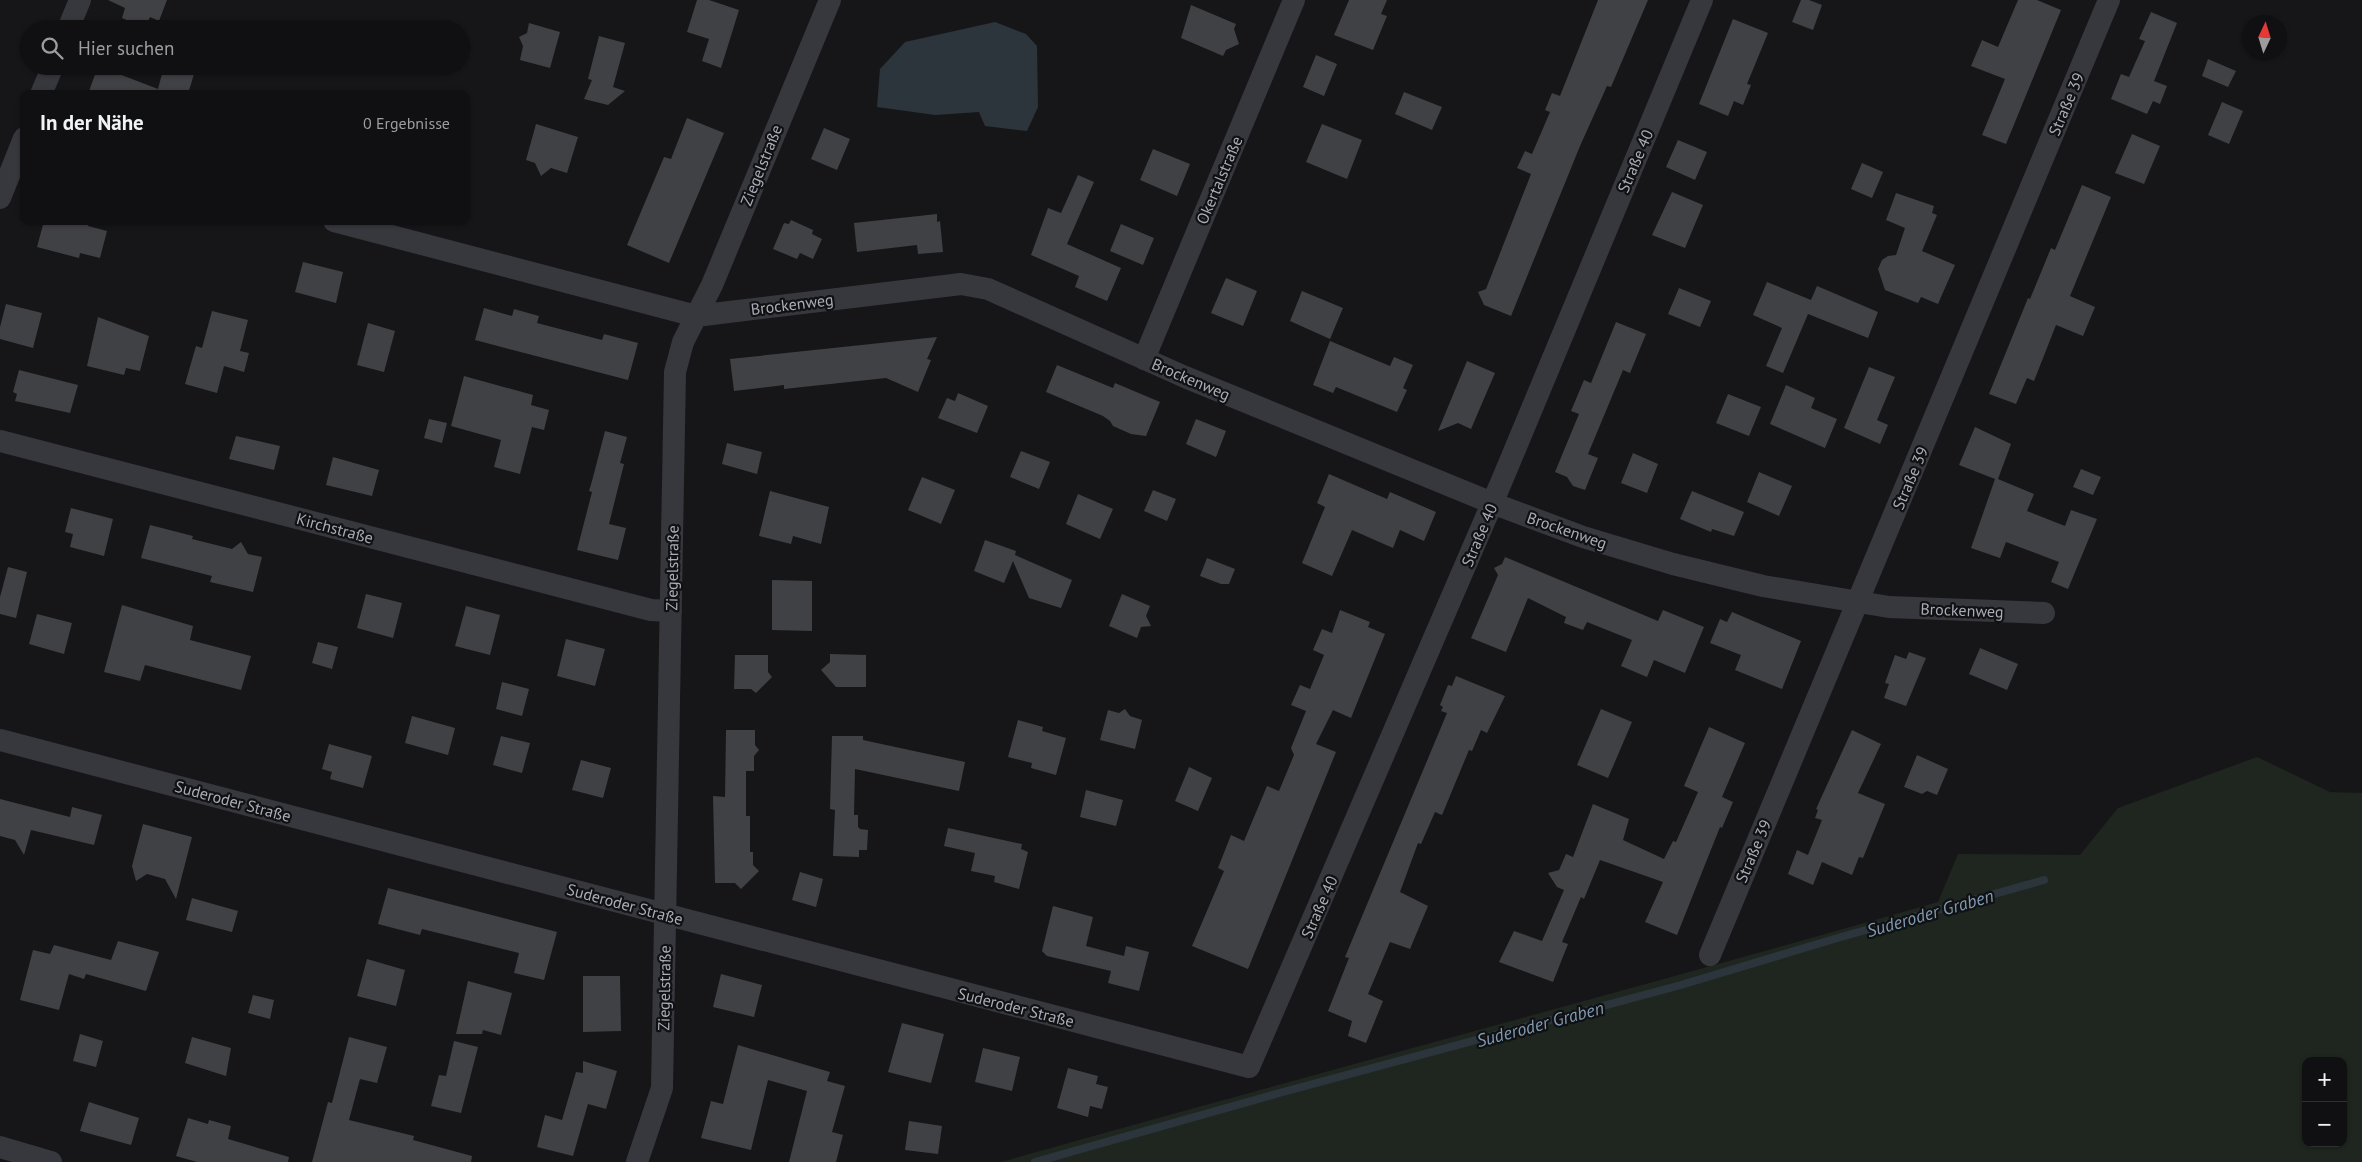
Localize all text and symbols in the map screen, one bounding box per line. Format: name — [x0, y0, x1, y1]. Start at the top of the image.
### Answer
north arrow — [2242, 15, 2287, 60]
search box — [20, 20, 470, 75]
icon: search — [38, 34, 66, 62]
text: Hier suchen — [78, 36, 174, 60]
street label: Straße 39 — [2044, 69, 2088, 139]
text: In der Nähe — [40, 109, 144, 136]
text: 0 Ergebnisse — [363, 113, 450, 133]
street label: Ziegelstraße — [736, 122, 786, 208]
street label: Straße 40 — [1613, 126, 1657, 196]
street label: Okertalstraße — [1192, 133, 1246, 227]
street label: Brockenweg — [750, 289, 834, 319]
street label: Brockenweg — [1149, 354, 1233, 404]
street label: Straße 39 — [1888, 443, 1932, 513]
street label: Straße 40 — [1457, 500, 1501, 570]
street label: Brockenweg — [1524, 507, 1610, 553]
street label: Kirchstraße — [294, 508, 376, 548]
street label: Ziegelstraße — [661, 525, 683, 611]
street label: Brockenweg — [1920, 599, 2004, 621]
street label: Suderoder Straße — [173, 776, 293, 826]
street label: Straße 39 — [1731, 816, 1775, 886]
street label: Straße 40 — [1296, 872, 1342, 941]
street label: Suderoder Straße — [565, 879, 685, 929]
water label: Suderoder Graben — [1864, 884, 1996, 942]
street label: Ziegelstraße — [653, 945, 675, 1031]
street label: Suderoder Straße — [956, 983, 1076, 1031]
water label: Suderoder Graben — [1474, 996, 1606, 1052]
map controls — [2302, 1057, 2347, 1147]
button: + — [2302, 1057, 2347, 1102]
button: − — [2302, 1102, 2347, 1147]

